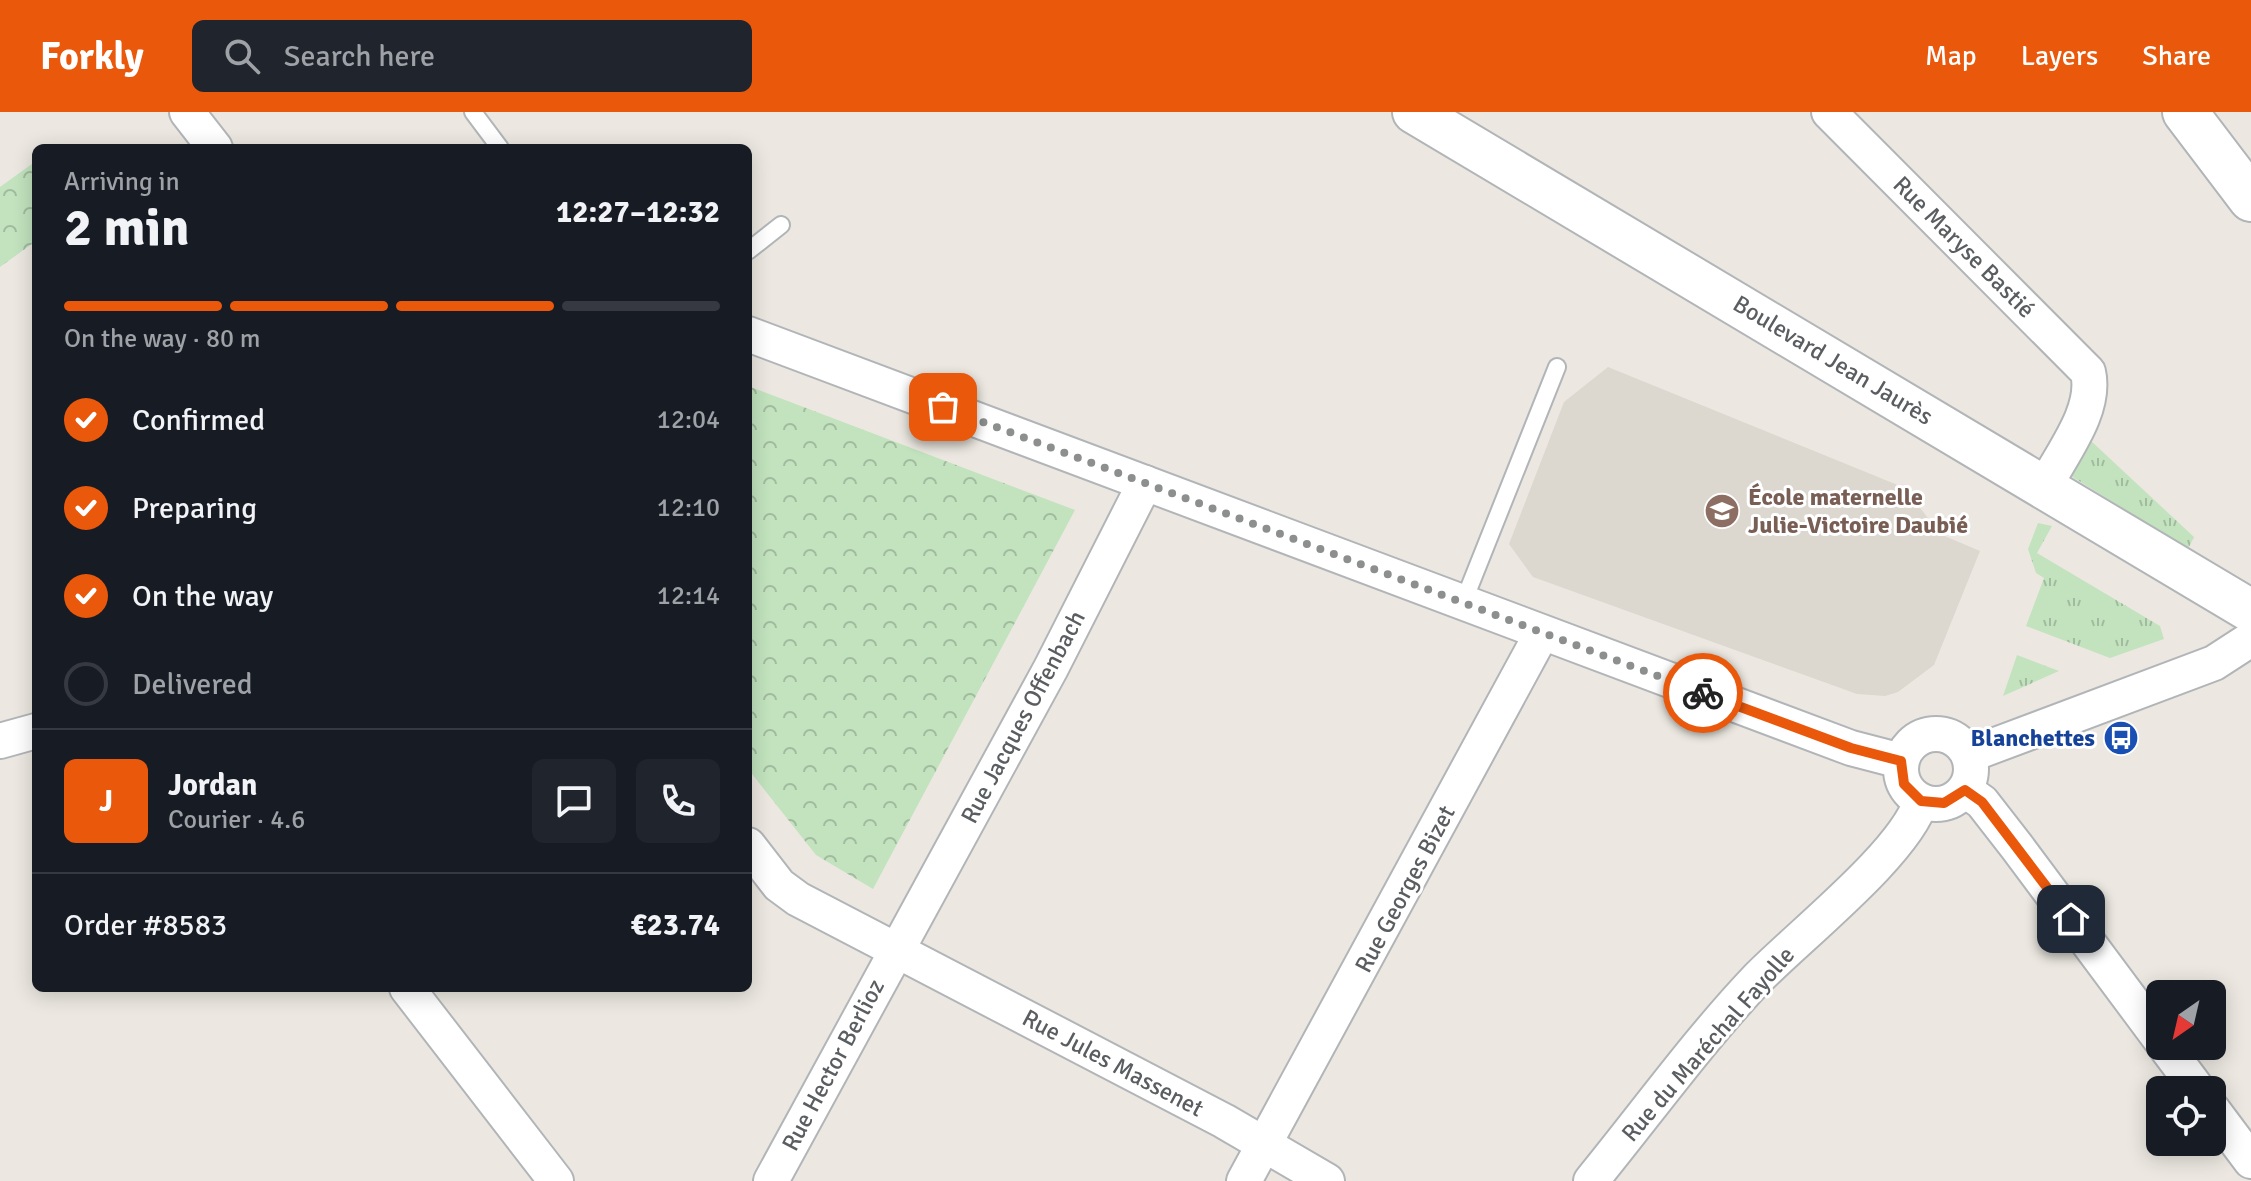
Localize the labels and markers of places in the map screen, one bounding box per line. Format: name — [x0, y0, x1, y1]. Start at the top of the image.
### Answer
pin — [909, 373, 977, 441]
place label: École maternelle Julie-Victoire Daubié — [1748, 482, 1968, 540]
school or university icon: École maternelle Julie-Victoire Daubié — [1703, 492, 1741, 530]
bus stop icon: Blanchettes — [2102, 719, 2140, 757]
place label: Blanchettes — [1971, 723, 2095, 753]
pin — [2037, 885, 2105, 953]

